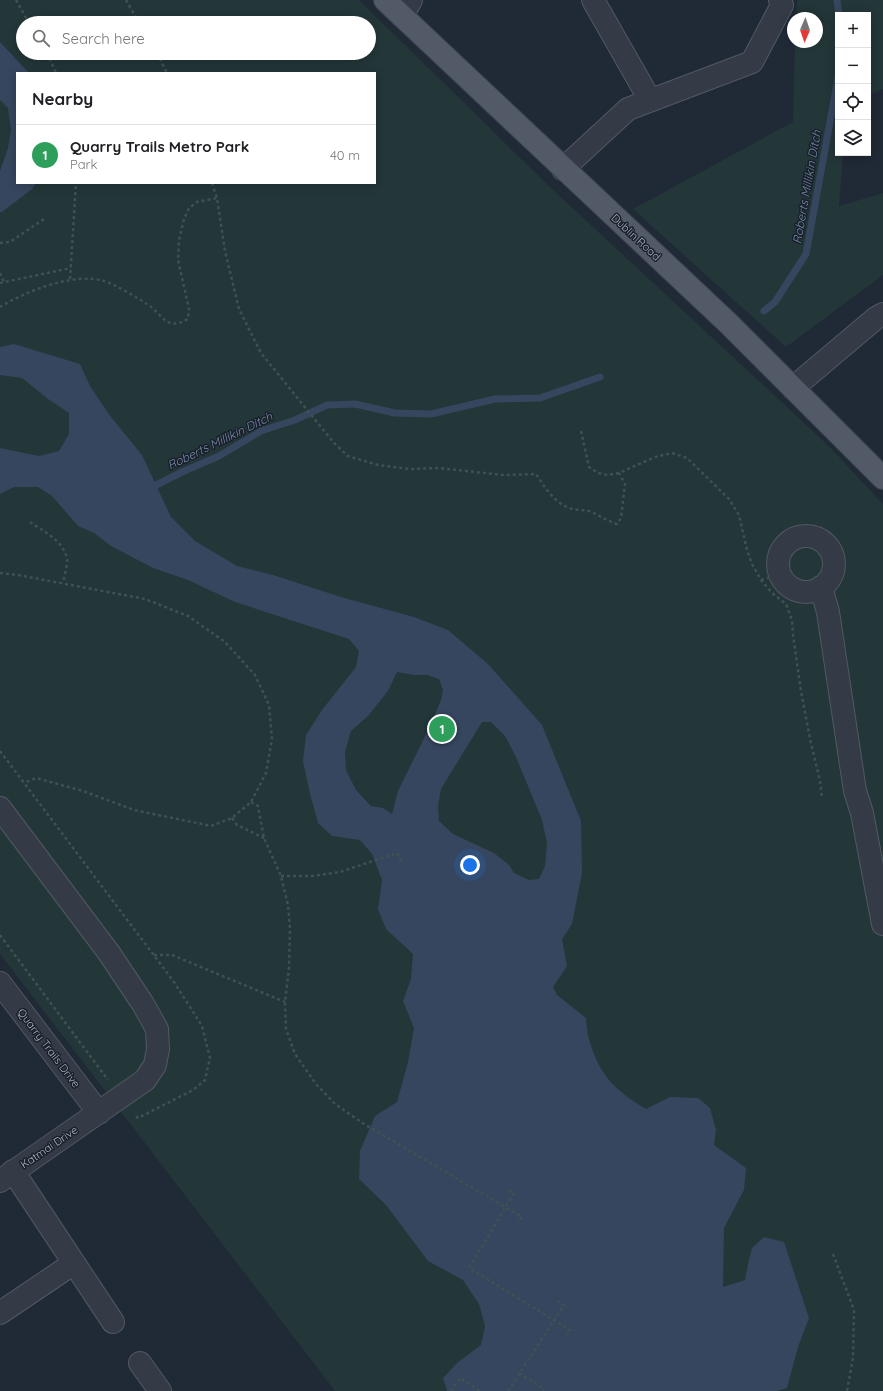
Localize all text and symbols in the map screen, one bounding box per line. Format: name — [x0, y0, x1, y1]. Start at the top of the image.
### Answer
north arrow — [787, 12, 823, 48]
map controls — [835, 12, 871, 156]
button: + — [835, 12, 871, 48]
search box — [16, 16, 376, 60]
icon: search — [30, 27, 52, 49]
text: Search here — [62, 29, 145, 48]
button: − — [835, 48, 871, 84]
button: locate — [835, 84, 871, 120]
text: Nearby — [32, 88, 93, 109]
button: layers — [835, 120, 871, 156]
water label: Roberts Millikin Ditch — [789, 129, 824, 245]
text: Quarry Trails Metro Park — [70, 137, 249, 156]
text: 1 — [42, 147, 48, 163]
text: 40 m — [330, 147, 360, 163]
text: Park — [70, 156, 98, 172]
street label: Dublin Road — [608, 211, 664, 263]
water label: Roberts Millikin Ditch — [165, 408, 275, 473]
pin: 1 — [429, 714, 455, 744]
your location — [460, 855, 480, 875]
street label: Quarry Trails Drive — [15, 1006, 83, 1090]
street label: Katmai Drive — [18, 1123, 80, 1171]

